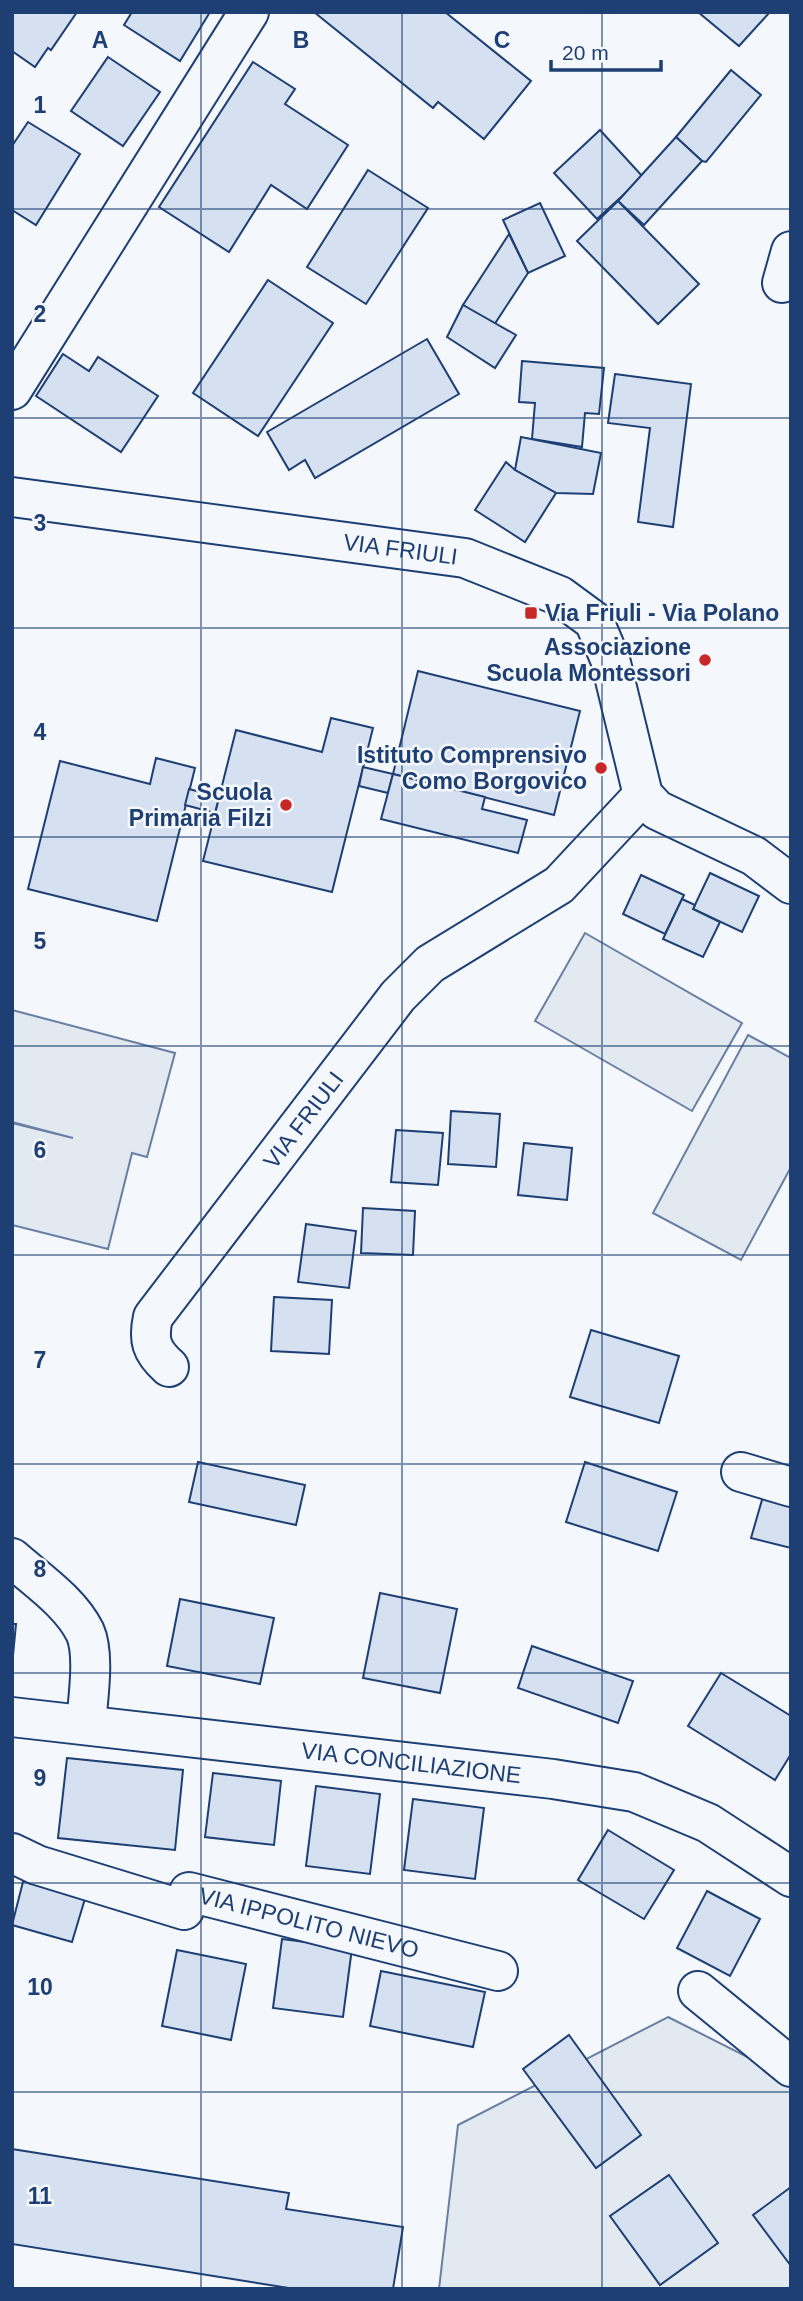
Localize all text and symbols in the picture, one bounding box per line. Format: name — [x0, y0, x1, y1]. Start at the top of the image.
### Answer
text: A — [92, 27, 108, 53]
text: B — [293, 27, 309, 53]
text: C — [494, 27, 510, 53]
scale bar — [551, 28, 661, 72]
text: 20 m — [562, 41, 609, 64]
text: 1 — [34, 92, 47, 118]
text: 2 — [34, 301, 46, 327]
text: 3 — [34, 510, 46, 536]
street label: VIA FRIULI — [342, 529, 459, 570]
place label: Via Friuli - Via Polano — [545, 600, 779, 626]
marker: Via Friuli - Via Polano — [523, 605, 539, 621]
place label: Associazione Scuola Montessori — [487, 634, 691, 686]
marker: Associazione Scuola Montessori — [697, 652, 713, 668]
text: 4 — [34, 719, 47, 745]
place label: Istituto Comprensivo Como Borgovico — [357, 742, 587, 794]
marker: Istituto Comprensivo Como Borgovico — [593, 760, 609, 776]
place label: Scuola Primaria Filzi — [129, 779, 272, 831]
marker: Scuola Primaria Filzi — [278, 797, 294, 813]
text: 5 — [34, 928, 47, 954]
street label: VIA FRIULI — [258, 1066, 349, 1174]
text: 6 — [34, 1137, 46, 1163]
text: 7 — [34, 1347, 46, 1373]
text: 8 — [34, 1556, 47, 1582]
street label: VIA CONCILIAZIONE — [300, 1737, 523, 1788]
text: 9 — [34, 1765, 46, 1791]
street label: VIA IPPOLITO NIEVO — [196, 1882, 422, 1963]
text: 10 — [27, 1974, 53, 2000]
text: 11 — [28, 2183, 52, 2209]

